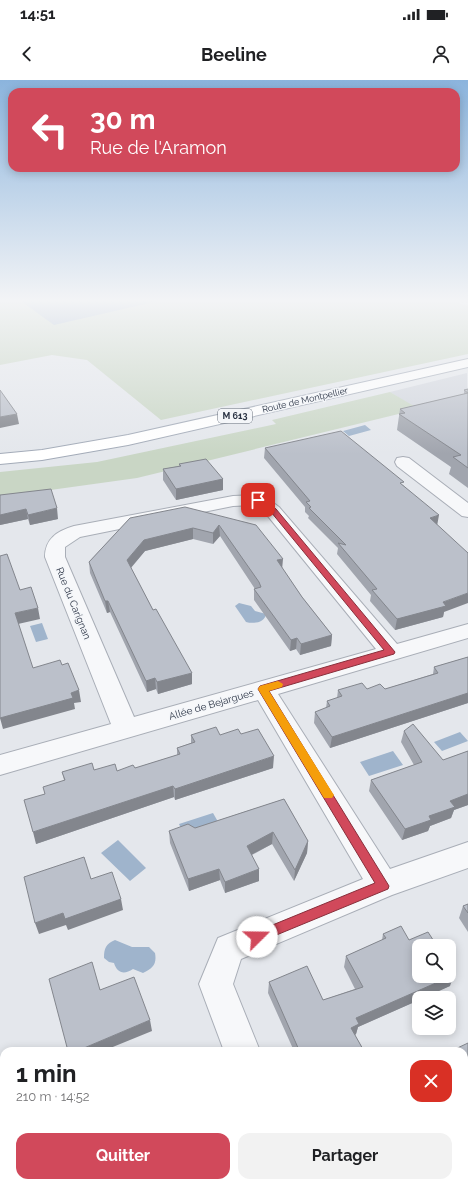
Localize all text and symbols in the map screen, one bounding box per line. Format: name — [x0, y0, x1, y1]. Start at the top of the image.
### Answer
text: 14:51 — [20, 5, 55, 23]
icon: back — [16, 43, 38, 65]
icon: person — [430, 43, 452, 65]
text: Beeline — [201, 44, 267, 65]
text: 30 m — [90, 103, 156, 136]
icon: left — [24, 104, 76, 156]
text: Rue de l'Aramon — [90, 137, 227, 158]
street label: Route de Montpellier — [261, 385, 350, 415]
road number: M 613 — [218, 409, 252, 423]
pin — [241, 483, 275, 517]
icon: arrive — [247, 489, 269, 511]
street label: Rue du Carignan — [54, 566, 93, 641]
street label: Allée de Bejargues — [168, 687, 255, 722]
position arrow — [236, 916, 278, 958]
map controls — [412, 939, 456, 1035]
button: search — [412, 939, 456, 983]
button: layers — [412, 991, 456, 1035]
text: 1 min — [16, 1059, 77, 1088]
button: close — [410, 1060, 452, 1102]
text: 210 m · 14:52 — [16, 1089, 90, 1104]
button: Quitter — [16, 1133, 230, 1179]
button: Partager — [238, 1133, 452, 1179]

